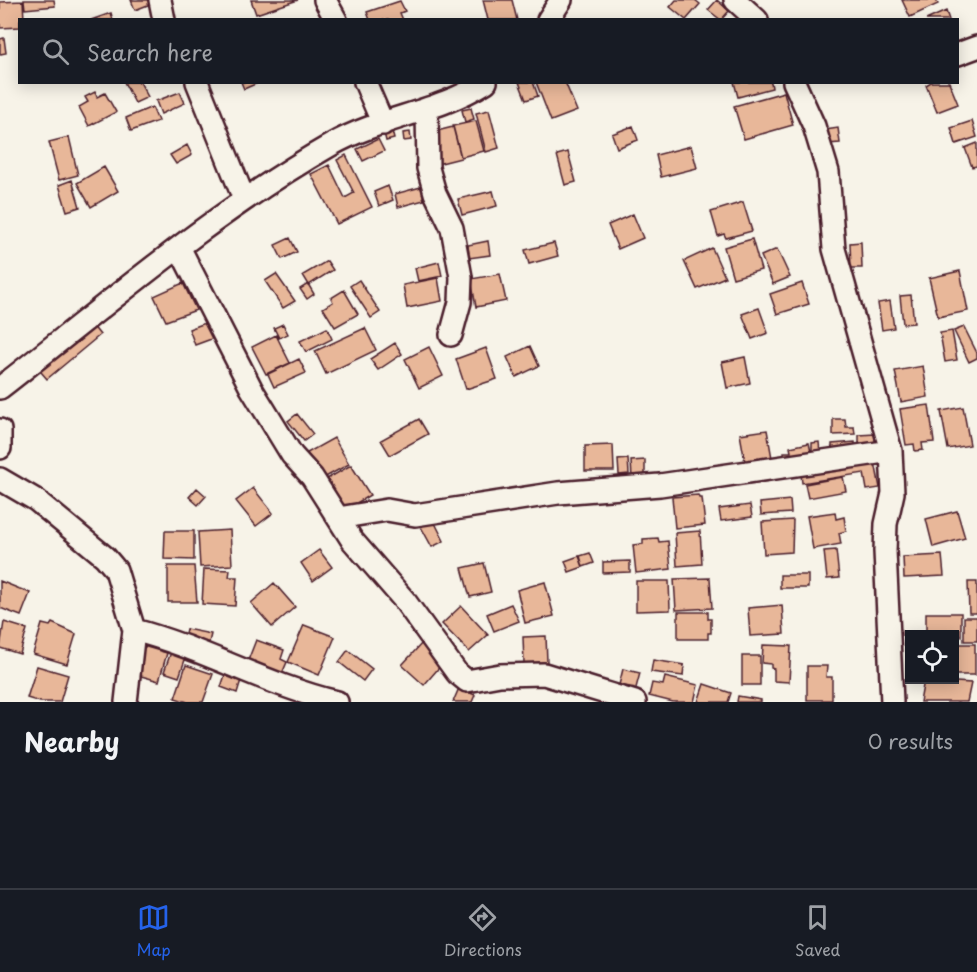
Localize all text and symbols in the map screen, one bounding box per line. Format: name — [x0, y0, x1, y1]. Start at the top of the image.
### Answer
search box — [18, 18, 959, 84]
icon: search — [39, 35, 72, 68]
text: Search here — [87, 35, 213, 68]
map controls — [905, 630, 959, 684]
button: locate — [905, 630, 959, 684]
text: Nearby — [24, 722, 119, 761]
text: 0 results — [868, 726, 953, 756]
tab: Map — [137, 901, 171, 961]
tab: Directions — [444, 901, 522, 961]
tab: Saved — [795, 901, 840, 961]

